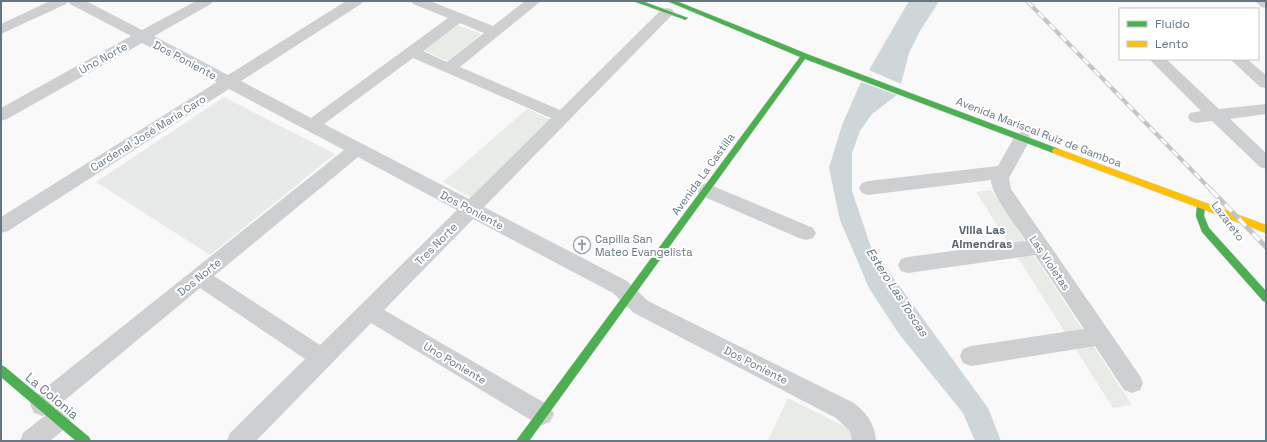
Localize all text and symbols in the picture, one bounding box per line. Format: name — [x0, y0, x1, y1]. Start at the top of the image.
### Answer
legend — [1119, 8, 1259, 60]
text: Fluido — [1155, 16, 1190, 32]
text: Lento — [1155, 36, 1189, 52]
street label: Dos Poniente — [151, 37, 219, 83]
street label: Uno Norte — [76, 39, 130, 77]
street label: Cardenal José María Caro — [88, 92, 209, 174]
street label: Avenida Mariscal Ruiz de Gamboa — [954, 94, 1124, 170]
street label: Avenida La Castilla — [668, 130, 738, 218]
street label: Dos Poniente — [438, 187, 506, 233]
street label: Lazareto — [1208, 198, 1248, 244]
street label: Tres Norte — [412, 220, 460, 268]
district label: Villa Las Almendras — [952, 222, 1012, 252]
place label: Capilla San Mateo Evangelista — [595, 232, 693, 259]
street label: Las Violetas — [1027, 233, 1074, 293]
church icon: Capilla San Mateo Evangelista — [572, 235, 592, 255]
water label: Estero Las Toscas — [862, 245, 932, 340]
street label: Dos Norte — [174, 255, 224, 299]
street label: Uno Poniente — [421, 339, 489, 387]
street label: Dos Poniente — [722, 343, 790, 387]
street label: La Colonia — [22, 369, 82, 423]

